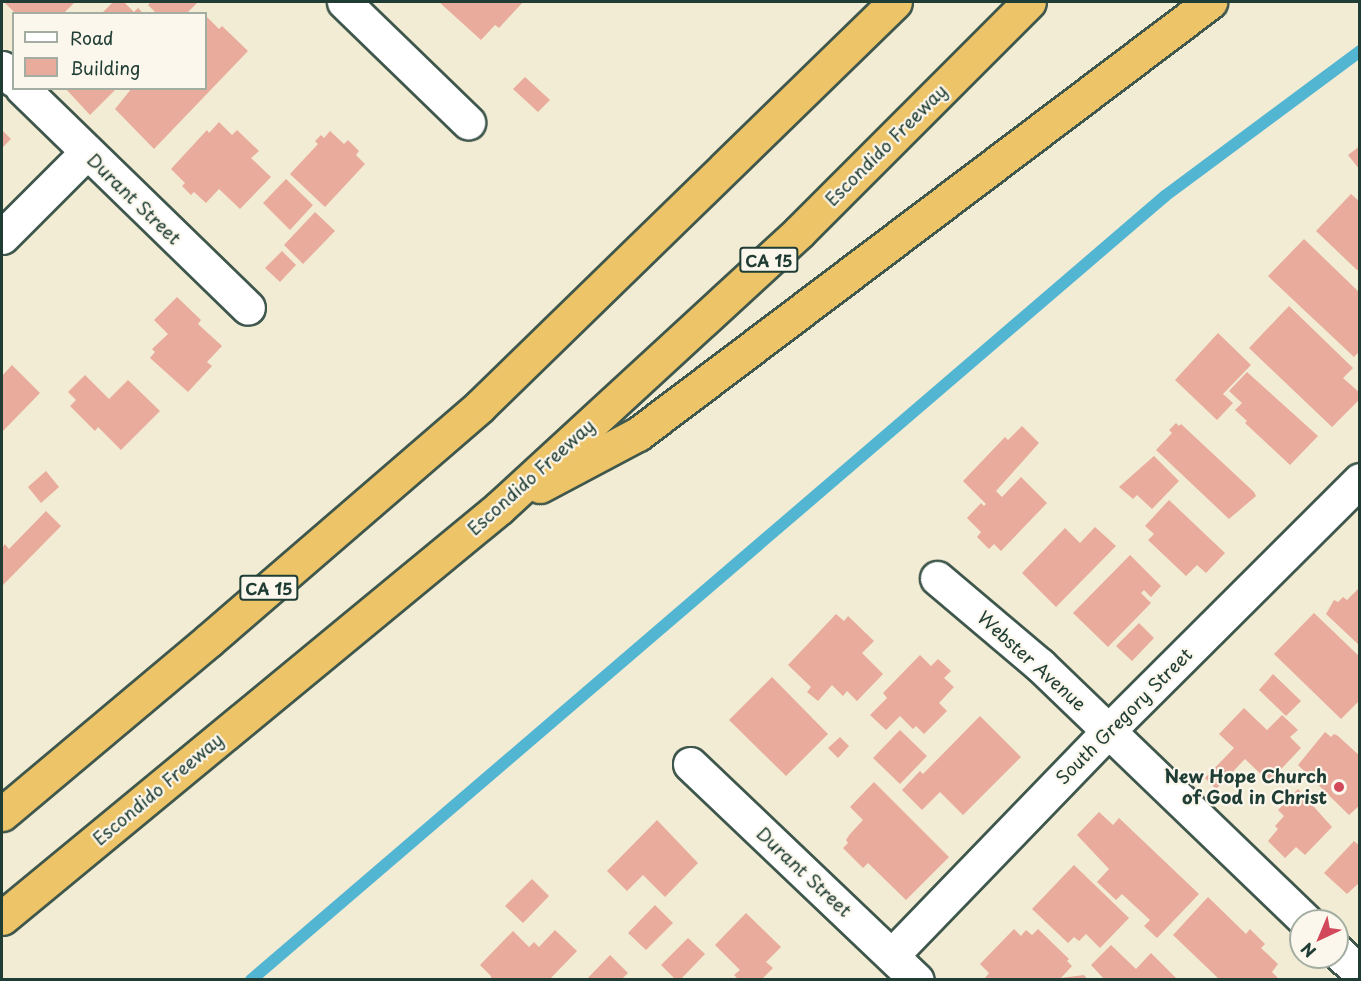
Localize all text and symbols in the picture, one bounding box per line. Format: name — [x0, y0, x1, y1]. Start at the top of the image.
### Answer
legend — [12, 12, 207, 90]
text: Road — [70, 24, 114, 51]
text: Building — [70, 54, 140, 81]
street label: Escondido Freeway — [820, 79, 952, 211]
street label: Durant Street — [83, 149, 185, 249]
road number: CA 15 — [739, 247, 799, 273]
street label: Escondido Freeway — [463, 414, 599, 540]
road number: CA 15 — [239, 575, 299, 601]
street label: Webster Avenue — [973, 607, 1091, 715]
street label: South Gregory Street — [1051, 643, 1197, 789]
street label: Escondido Freeway — [88, 728, 228, 850]
place label: New Hope Church of God in Christ — [1165, 766, 1327, 808]
marker: New Hope Church of God in Christ — [1332, 780, 1346, 794]
street label: Durant Street — [752, 823, 856, 921]
north arrow — [1289, 909, 1349, 969]
text: N — [1295, 937, 1321, 964]

